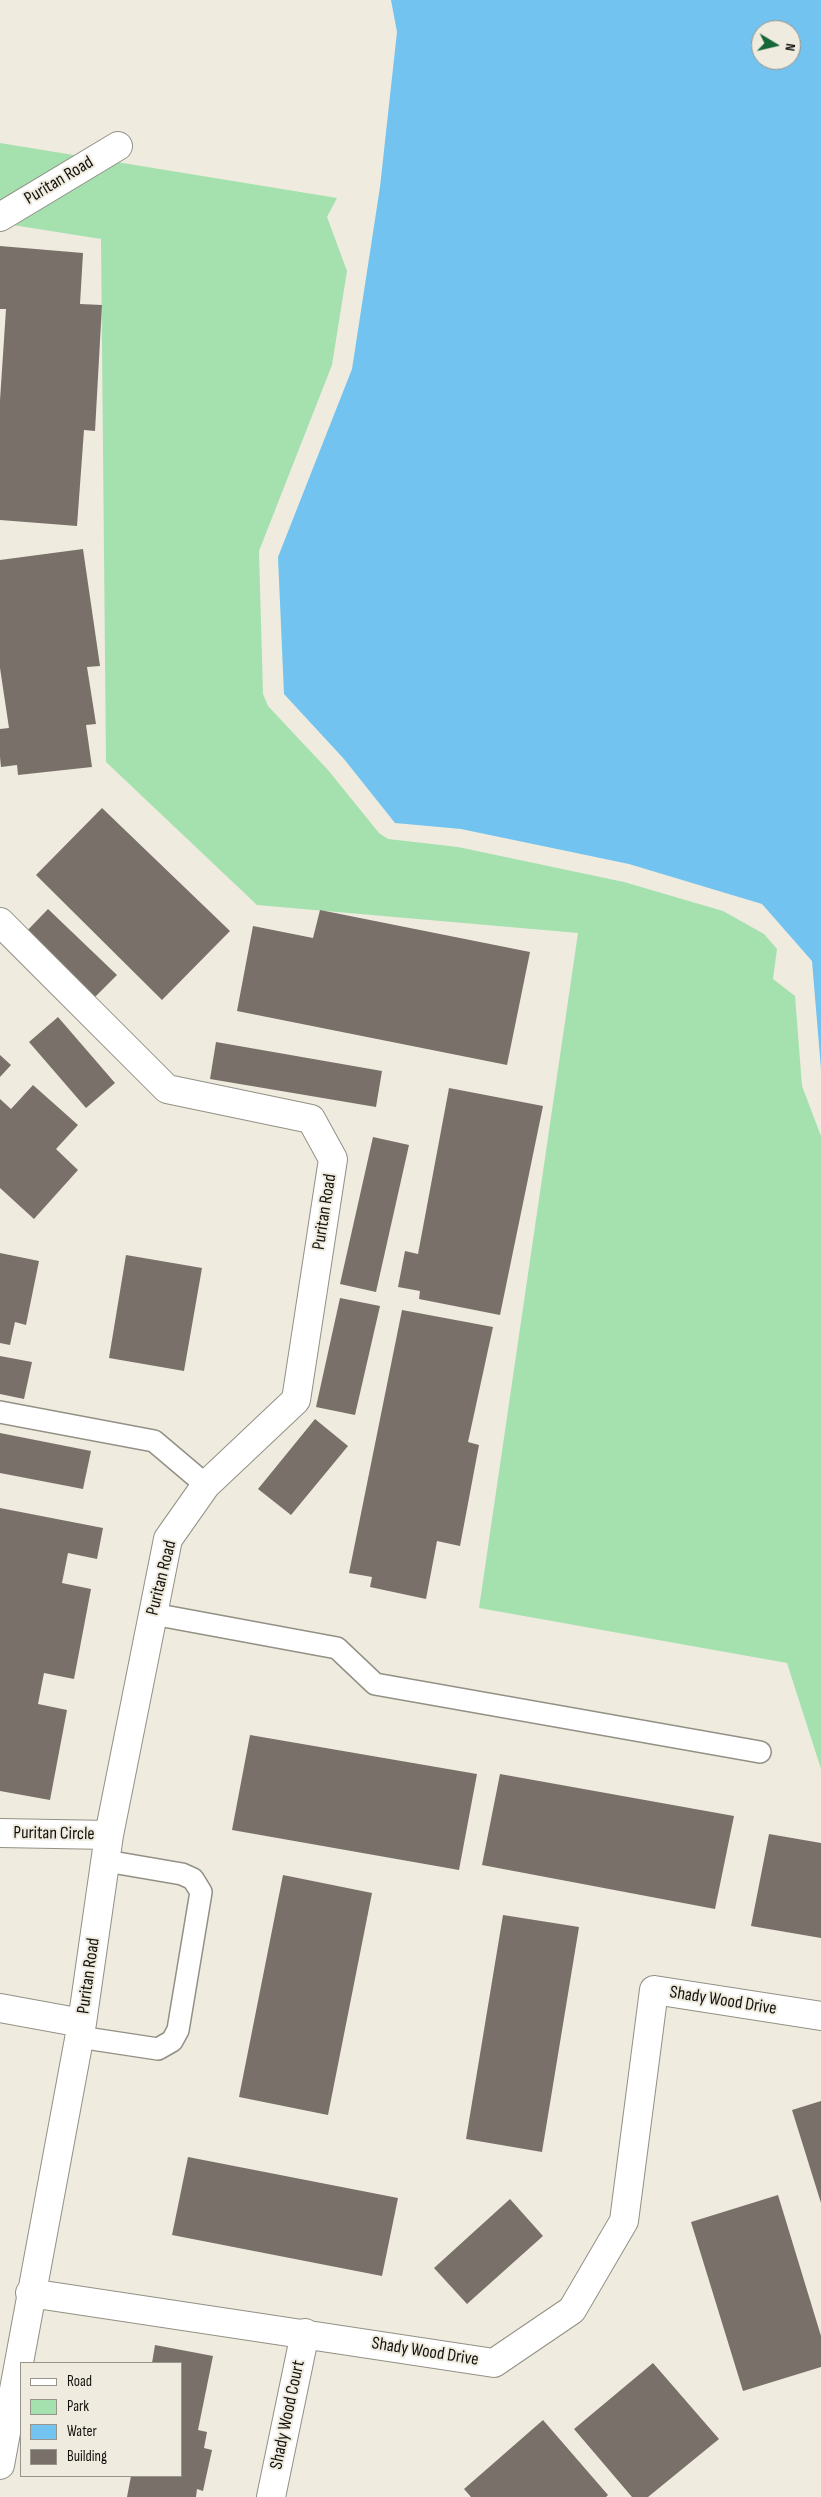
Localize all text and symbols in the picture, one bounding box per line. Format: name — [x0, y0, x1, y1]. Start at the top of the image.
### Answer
north arrow — [751, 20, 801, 70]
text: N — [781, 42, 799, 52]
street label: Puritan Road — [21, 152, 97, 210]
street label: Puritan Road — [308, 1173, 342, 1251]
street label: Puritan Road — [142, 1538, 182, 1618]
street label: Puritan Circle — [13, 1822, 95, 1846]
street label: Puritan Road — [73, 1937, 105, 2015]
street label: Shady Wood Drive — [668, 1982, 778, 2020]
street label: Shady Wood Drive — [370, 2333, 480, 2371]
street label: Shady Wood Court — [266, 2359, 310, 2471]
legend — [20, 2362, 182, 2477]
text: Road — [67, 2372, 92, 2391]
text: Park — [67, 2397, 89, 2416]
text: Water — [67, 2422, 97, 2441]
text: Building — [67, 2447, 107, 2466]

